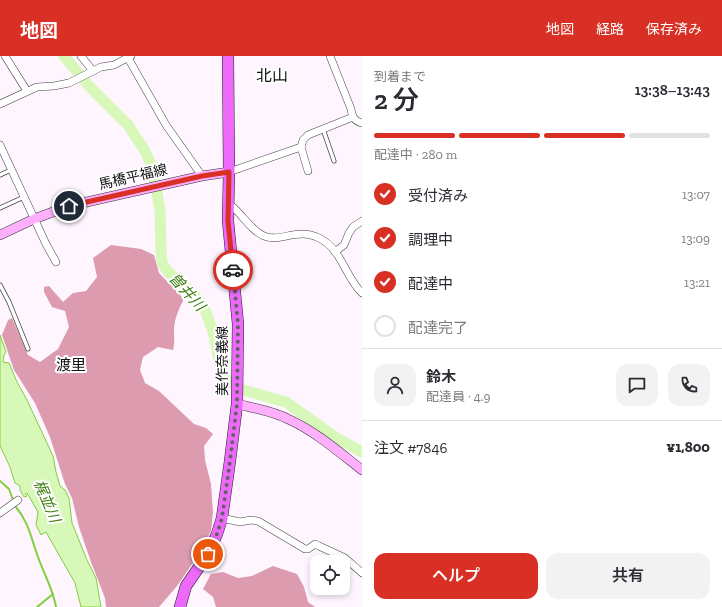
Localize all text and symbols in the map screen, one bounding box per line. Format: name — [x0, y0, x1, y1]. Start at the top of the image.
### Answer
text: 地図 — [20, 19, 58, 42]
text: 地図 — [546, 21, 574, 38]
text: 経路 — [596, 21, 624, 38]
text: 保存済み — [646, 21, 702, 38]
district label: 北山 — [256, 66, 288, 85]
text: 到着まで — [374, 69, 426, 84]
text: 13:38–13:43 — [635, 81, 710, 99]
text: 2 分 — [374, 84, 419, 116]
text: 配達中 · 280 m — [374, 147, 457, 162]
street label: 馬橋平福線 — [97, 161, 169, 193]
icon: check — [374, 183, 396, 205]
text: 受付済み — [408, 187, 468, 205]
text: 13:07 — [682, 187, 710, 202]
pin — [52, 189, 86, 223]
icon: home — [58, 195, 80, 217]
icon: check — [374, 227, 396, 249]
text: 調理中 — [408, 231, 453, 249]
text: 13:09 — [681, 231, 710, 246]
courier — [213, 250, 253, 290]
icon: car — [222, 259, 244, 281]
water label: 曽井川 — [165, 269, 210, 316]
icon: check — [374, 271, 396, 293]
text: 配達中 — [408, 275, 453, 293]
text: 13:21 — [684, 275, 710, 290]
text: 配達完了 — [408, 319, 468, 337]
street label: 美作奈義線 — [214, 326, 231, 396]
district label: 渡里 — [56, 356, 86, 374]
button: person — [374, 364, 416, 406]
button: chat — [616, 364, 658, 406]
button: phone — [668, 364, 710, 406]
text: 鈴木 — [426, 368, 456, 386]
text: 配達員 · 4.9 — [426, 389, 490, 404]
text: ¥1,800 — [666, 438, 710, 456]
text: 注文 #7846 — [374, 439, 447, 457]
water label: 梶並川 — [30, 477, 65, 527]
pin — [191, 537, 225, 571]
icon: bag — [197, 543, 219, 565]
button: ヘルプ — [374, 553, 538, 599]
button: 共有 — [546, 553, 710, 599]
map controls — [310, 555, 350, 595]
button: locate — [310, 555, 350, 595]

